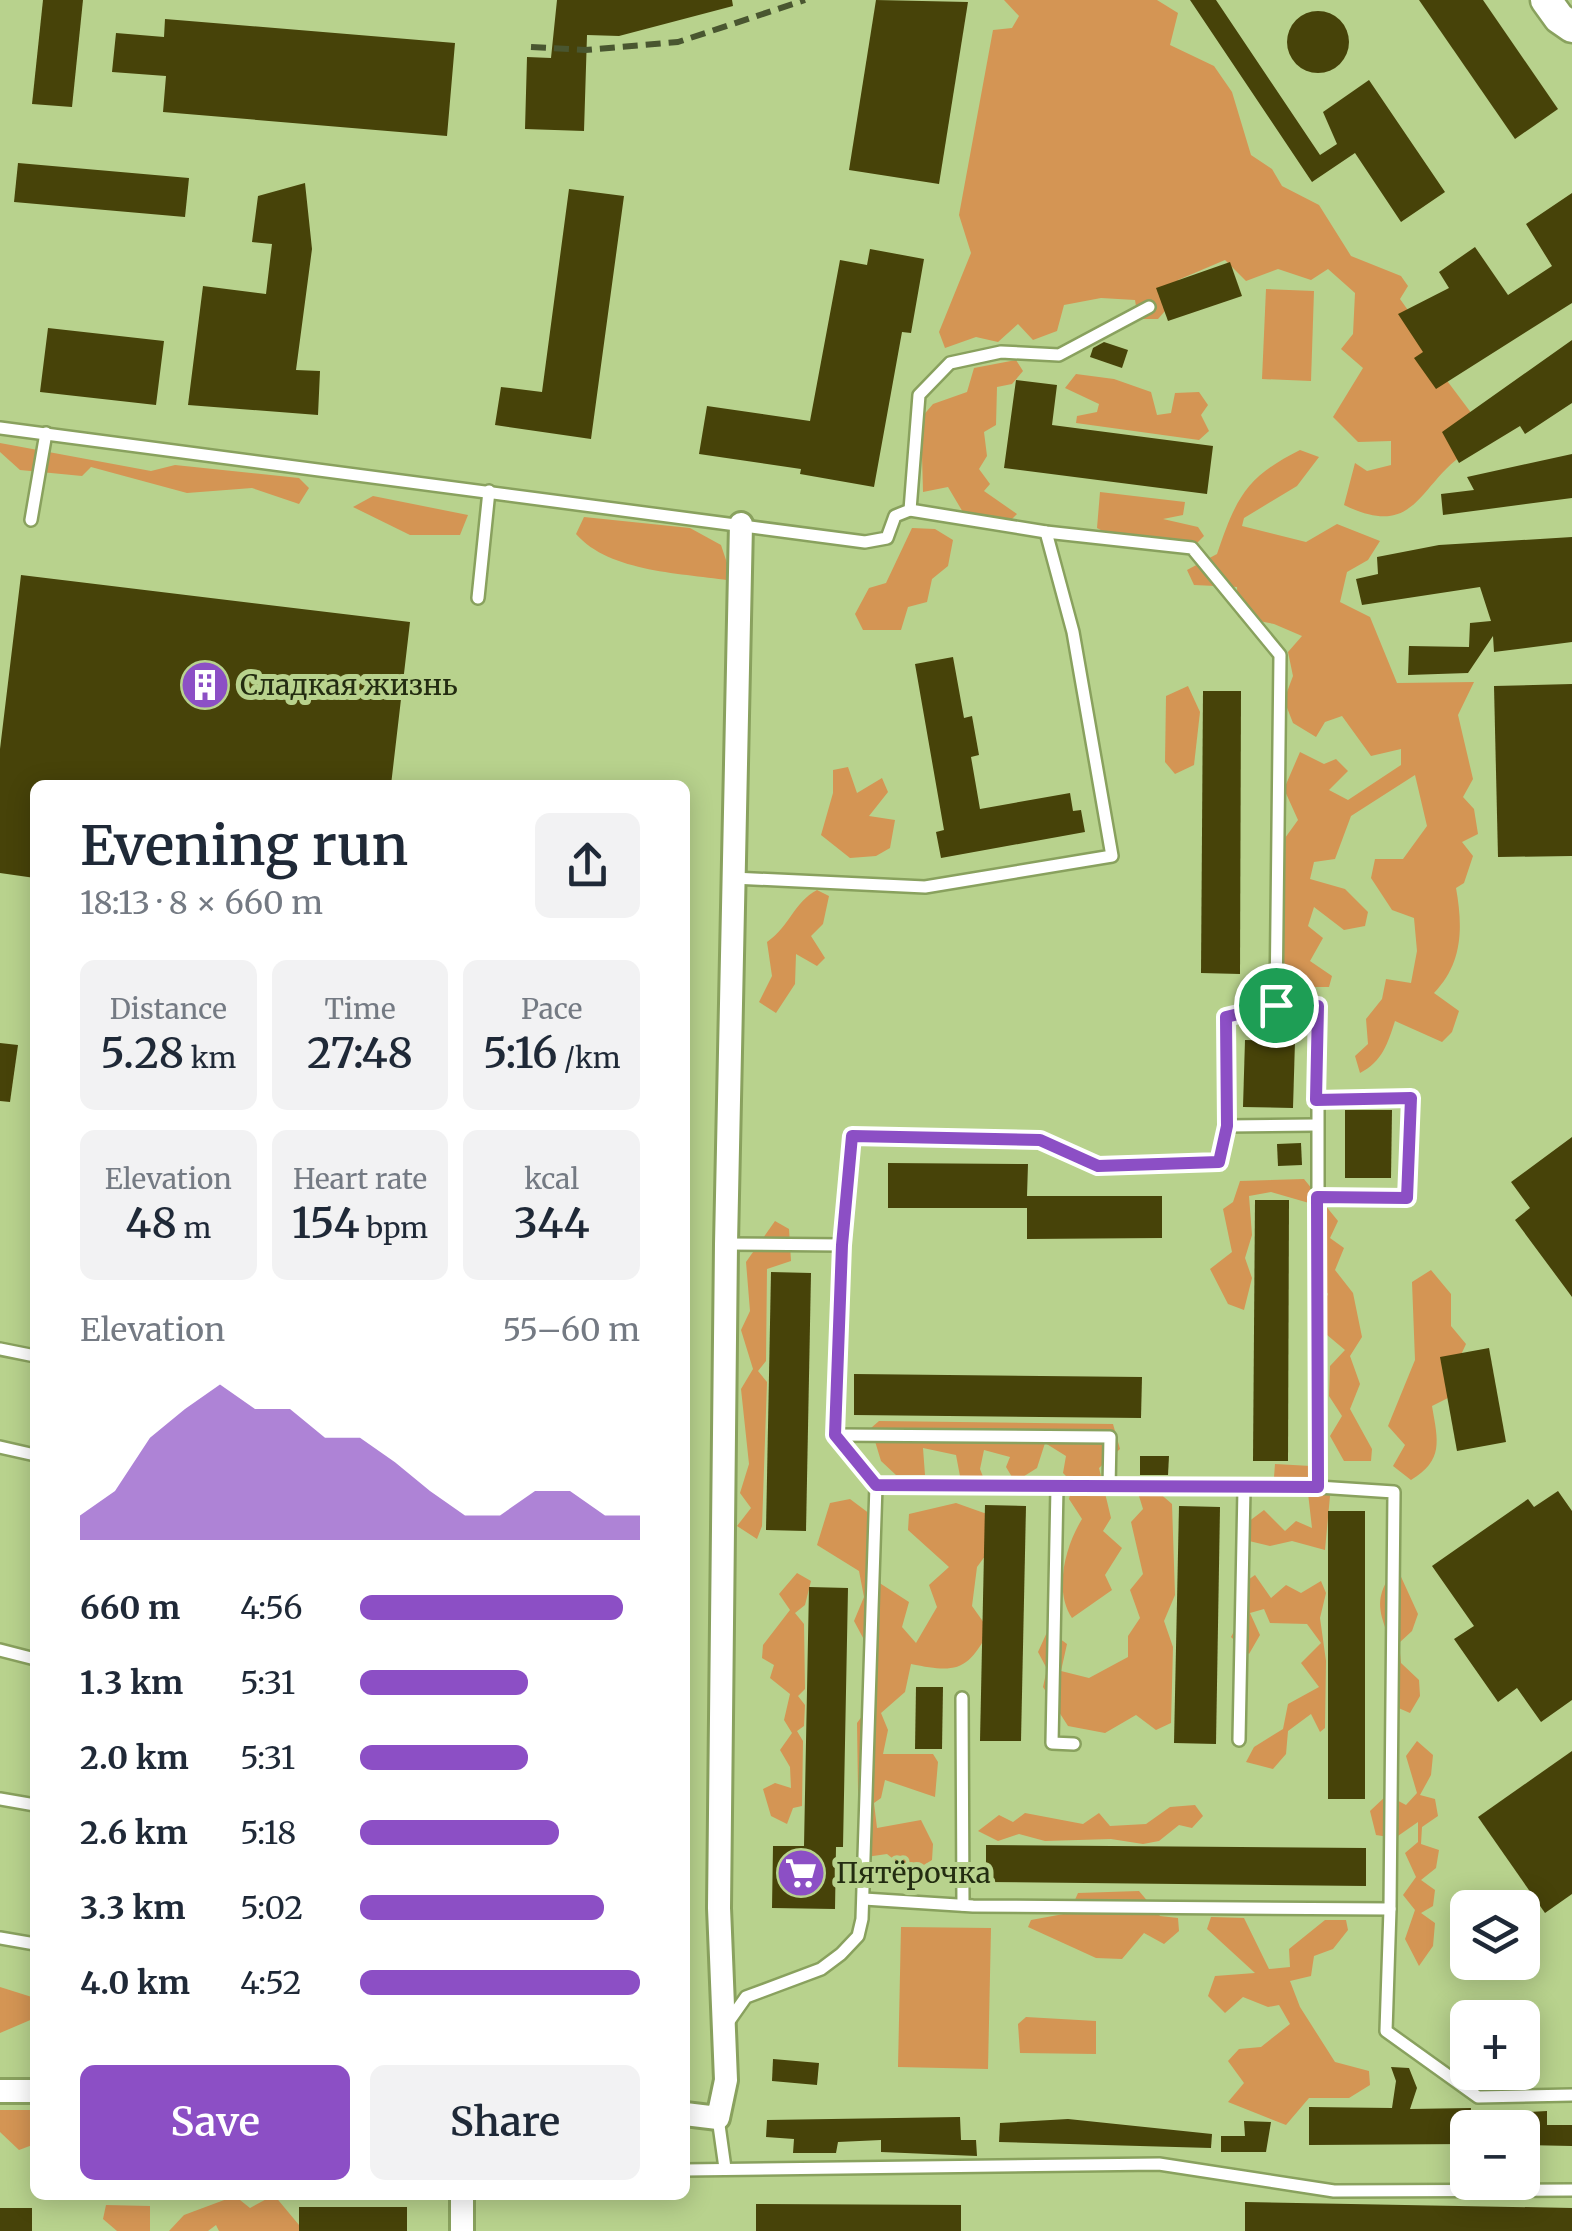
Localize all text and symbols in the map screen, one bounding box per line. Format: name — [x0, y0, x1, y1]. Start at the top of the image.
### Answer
building icon: Сладкая жизнь — [179, 659, 231, 711]
place label: Сладкая жизнь — [240, 667, 458, 703]
text: Evening run — [80, 811, 408, 880]
button: share — [535, 813, 640, 918]
text: 18:13 · 8 × 660 m — [80, 883, 323, 923]
pin — [1234, 963, 1319, 1048]
icon: arrive — [1249, 978, 1304, 1033]
text: Distance — [110, 991, 227, 1027]
text: Time — [324, 991, 395, 1027]
text: Pace — [521, 991, 582, 1027]
text: 5.28 — [100, 1027, 184, 1079]
text: 27:48 — [307, 1027, 413, 1079]
text: 5:16 — [483, 1027, 557, 1079]
text: km — [184, 1040, 236, 1076]
text: /km — [557, 1040, 621, 1076]
text: Elevation — [105, 1161, 232, 1197]
text: Heart rate — [293, 1161, 427, 1197]
text: kcal — [524, 1161, 579, 1197]
text: 48 — [125, 1197, 177, 1249]
text: 154 — [292, 1197, 360, 1249]
text: 344 — [514, 1197, 590, 1249]
text: m — [177, 1210, 211, 1246]
text: bpm — [360, 1210, 428, 1246]
text: Elevation — [80, 1310, 225, 1350]
text: 55–60 m — [502, 1310, 640, 1350]
text: 660 m — [80, 1588, 180, 1628]
text: 4:56 — [240, 1588, 303, 1628]
text: 1.3 km — [80, 1663, 183, 1703]
text: 5:31 — [240, 1663, 295, 1703]
text: 2.0 km — [80, 1738, 189, 1778]
text: 5:31 — [240, 1738, 295, 1778]
text: 2.6 km — [80, 1813, 188, 1853]
text: 5:18 — [240, 1813, 296, 1853]
supermarket icon: Пятёрочка — [775, 1847, 827, 1899]
place label: Пятёрочка — [836, 1855, 991, 1891]
text: 3.3 km — [80, 1888, 185, 1928]
text: 5:02 — [240, 1888, 303, 1928]
map controls — [1450, 1890, 1540, 2200]
button: layers — [1450, 1890, 1540, 1980]
text: 4.0 km — [80, 1963, 190, 2003]
text: 4:52 — [240, 1963, 302, 2003]
button: + — [1450, 2000, 1540, 2090]
button: Save — [80, 2065, 350, 2180]
button: Share — [370, 2065, 640, 2180]
button: − — [1450, 2110, 1540, 2200]

